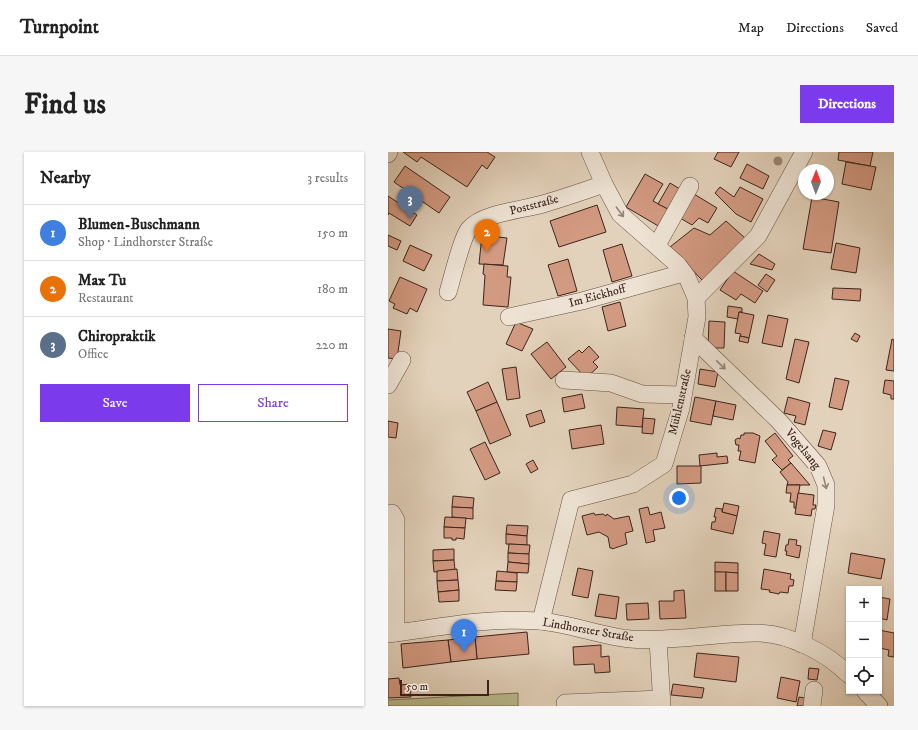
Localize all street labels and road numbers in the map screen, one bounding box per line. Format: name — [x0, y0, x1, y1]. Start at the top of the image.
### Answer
street label: Poststraße — [508, 191, 560, 219]
street label: Im Eickhoff — [567, 281, 629, 311]
street label: Mühlenstraße — [665, 367, 695, 437]
street label: Vogelsang — [781, 425, 824, 473]
street label: Lindhorster Straße — [541, 615, 635, 645]

